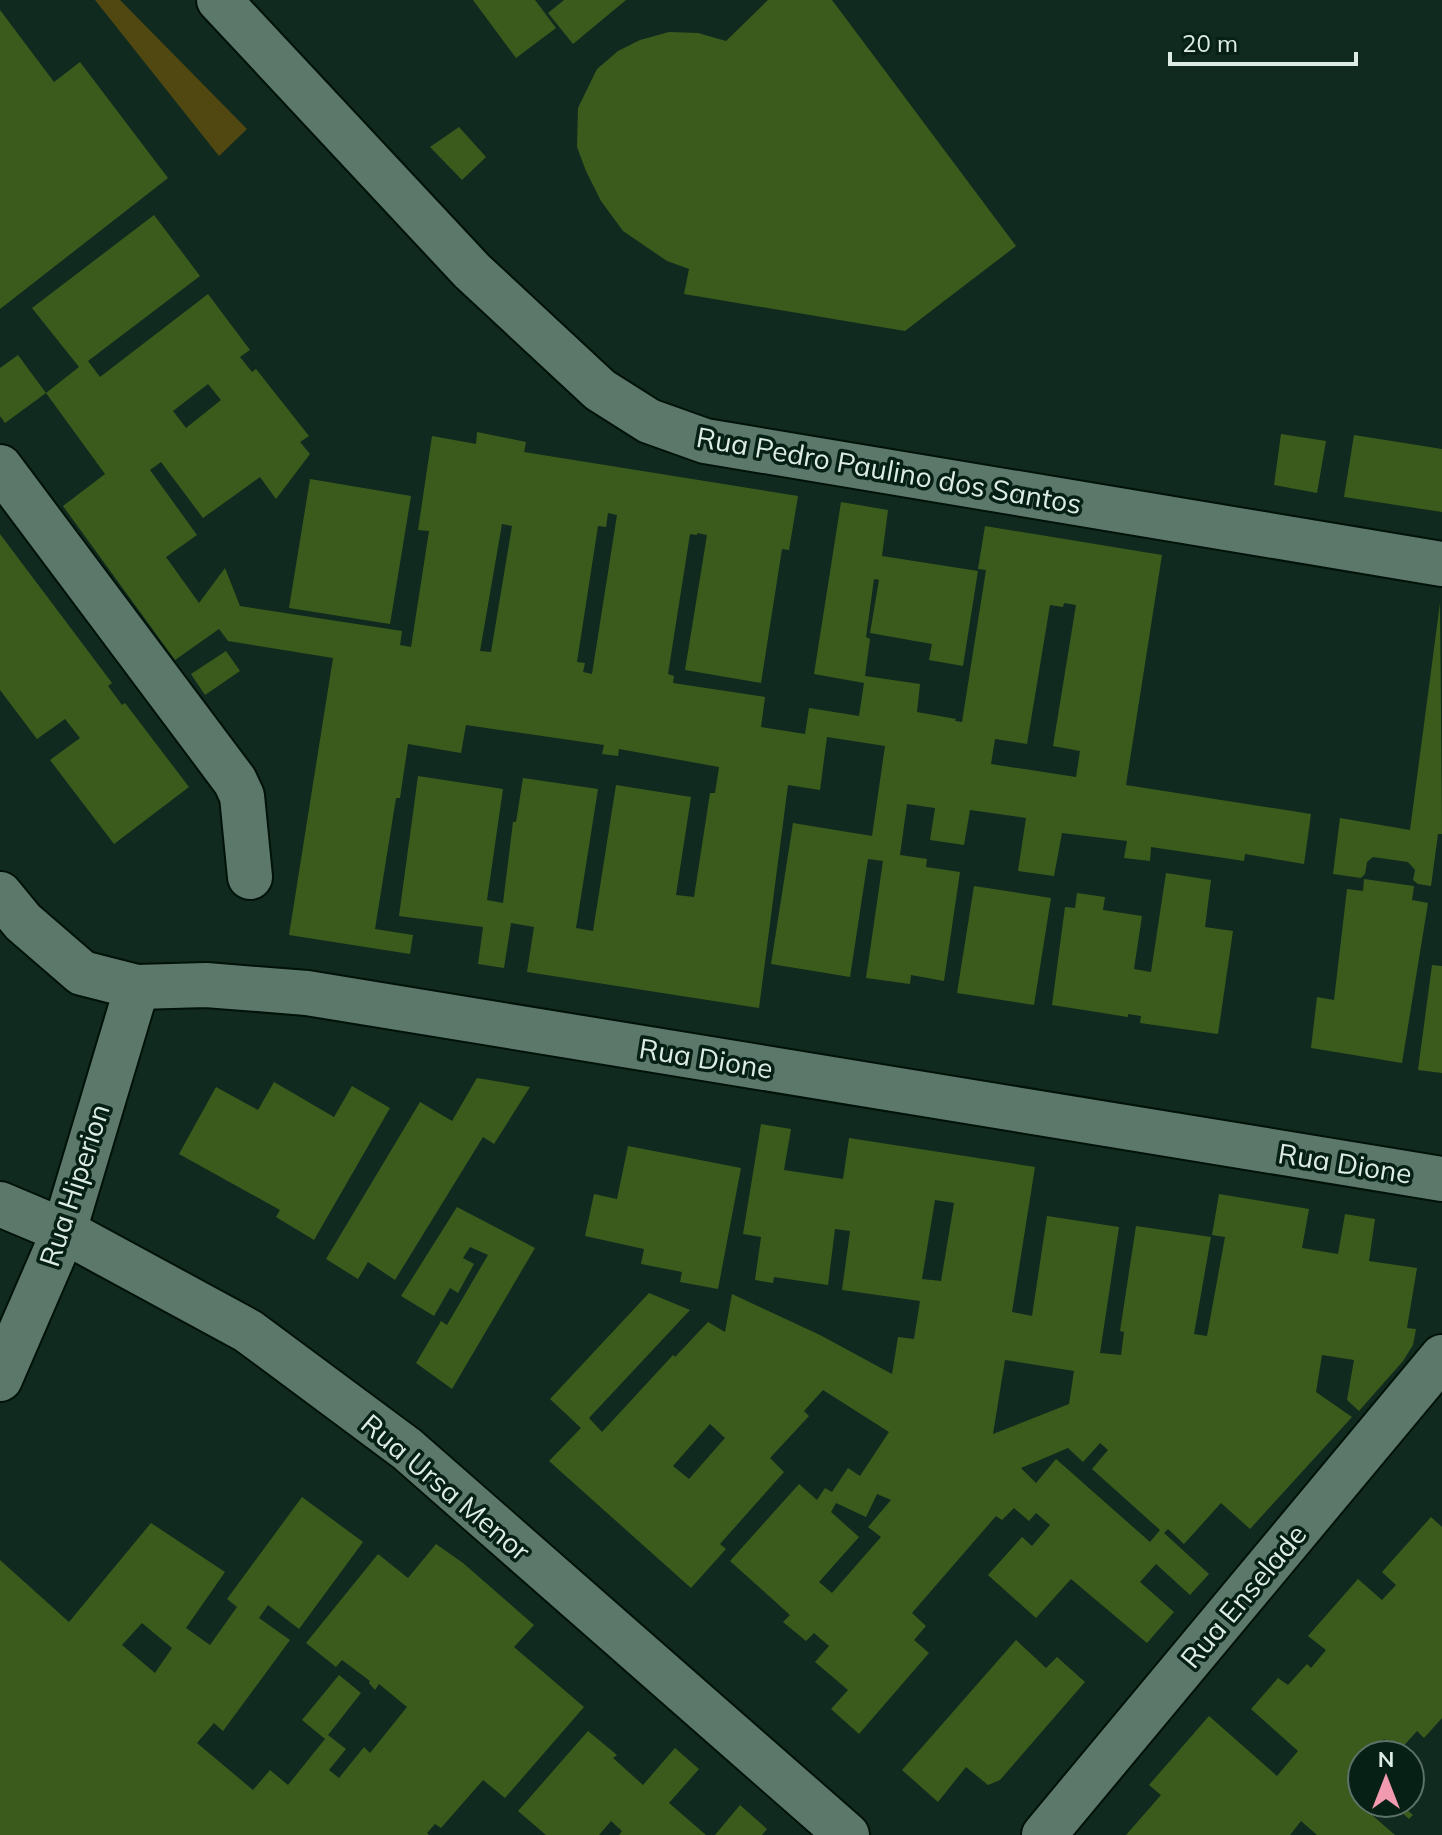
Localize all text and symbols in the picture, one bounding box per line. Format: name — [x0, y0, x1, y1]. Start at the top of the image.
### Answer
scale bar — [1170, 16, 1356, 66]
text: 20 m — [1182, 28, 1238, 58]
street label: Rua Pedro Paulino dos Santos — [694, 419, 1084, 521]
street label: Rua Dione — [637, 1030, 775, 1086]
street label: Rua Hiperion — [31, 1099, 117, 1271]
street label: Rua Dione — [1276, 1135, 1414, 1191]
street label: Rua Ursa Menor — [354, 1406, 538, 1568]
street label: Rua Enselade — [1173, 1517, 1313, 1675]
north arrow — [1346, 1739, 1426, 1819]
text: N — [1378, 1745, 1394, 1773]

